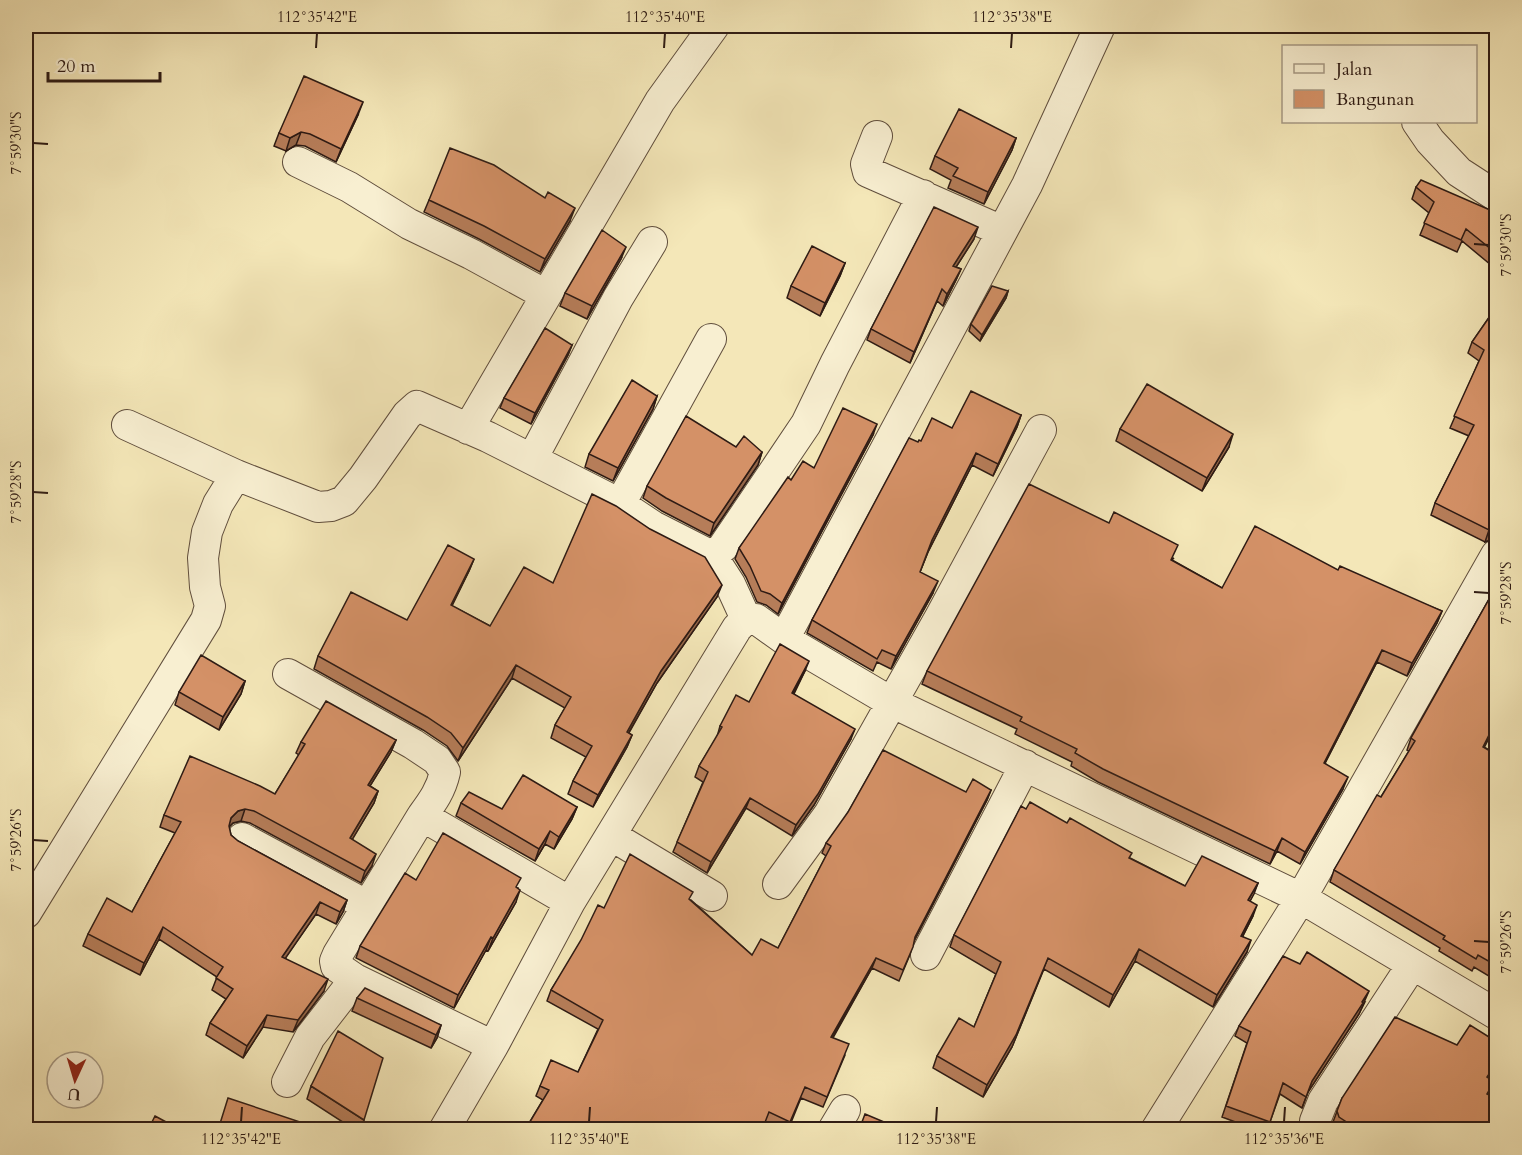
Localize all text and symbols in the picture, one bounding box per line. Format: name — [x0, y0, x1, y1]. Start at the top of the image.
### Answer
text: 112°35'42"E — [277, 7, 357, 27]
text: 112°35'40"E — [625, 7, 705, 27]
text: 112°35'38"E — [972, 7, 1052, 27]
scale bar — [48, 45, 160, 83]
legend — [1282, 45, 1477, 123]
text: 20 m — [57, 54, 96, 79]
text: Jalan — [1333, 57, 1373, 82]
text: Bangunan — [1336, 87, 1415, 112]
text: 7°59'30"S — [6, 111, 26, 175]
text: 7°59'30"S — [1496, 213, 1516, 277]
text: 7°59'28"S — [6, 460, 26, 524]
text: 7°59'28"S — [1496, 561, 1516, 625]
text: 7°59'26"S — [6, 808, 26, 872]
text: 7°59'26"S — [1496, 910, 1516, 974]
north arrow — [45, 1050, 105, 1110]
text: U — [67, 1083, 81, 1105]
text: 112°35'42"E — [201, 1129, 281, 1149]
text: 112°35'40"E — [549, 1129, 629, 1149]
text: 112°35'38"E — [896, 1129, 976, 1149]
text: 112°35'36"E — [1244, 1129, 1324, 1149]

